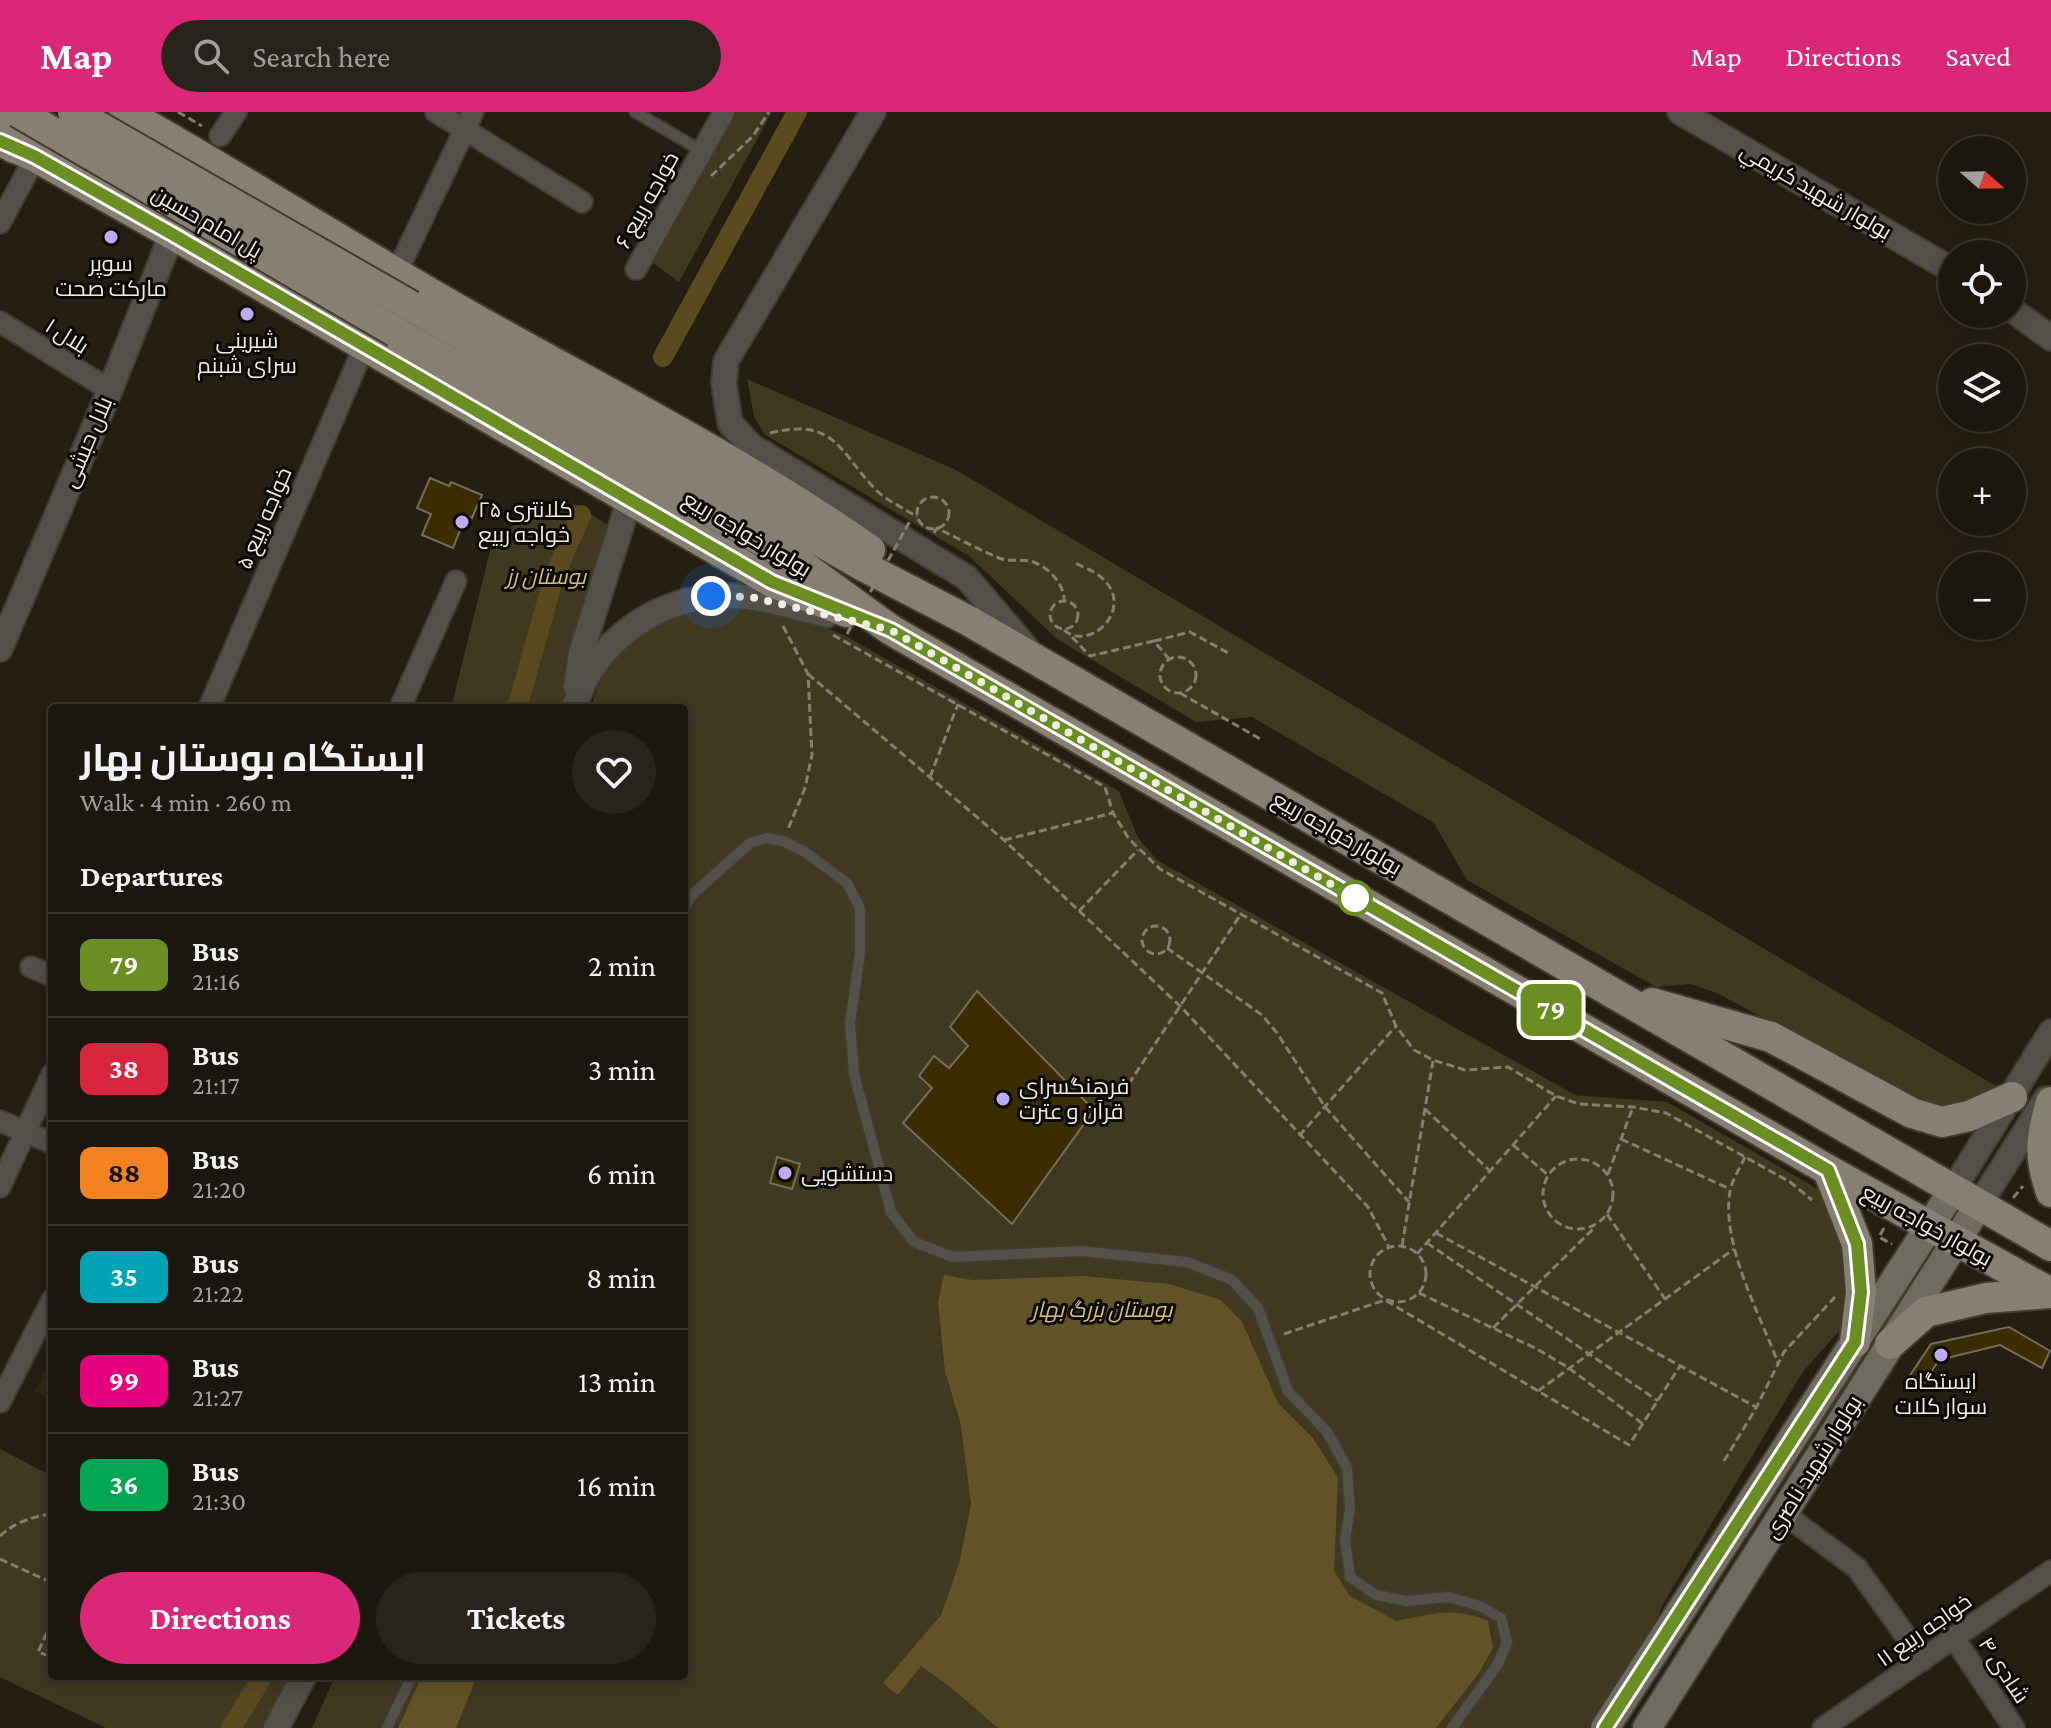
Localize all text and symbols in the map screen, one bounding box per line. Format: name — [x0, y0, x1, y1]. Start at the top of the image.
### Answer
search box — [161, 20, 721, 92]
icon: search — [189, 34, 233, 78]
text: Map — [40, 35, 113, 77]
text: Search here — [253, 40, 390, 73]
text: Map — [1691, 41, 1742, 72]
text: Directions — [1786, 41, 1901, 72]
text: Saved — [1945, 41, 2011, 72]
north arrow — [1938, 136, 2026, 224]
map controls — [1938, 136, 2026, 640]
street label: بولوار شهيد كريمي — [1734, 138, 1896, 248]
street label: خواجه ربیع ۶ — [610, 147, 686, 254]
street label: پل امام حسین — [146, 180, 267, 266]
marker: سوپر مارکت صحت — [102, 228, 120, 246]
button: locate — [1938, 240, 2026, 328]
place label: سوپر مارکت صحت — [55, 251, 167, 301]
marker: شیرینی سرای شبنم — [238, 305, 256, 323]
street label: بلال ۱ — [41, 313, 93, 359]
place label: شیرینی سرای شبنم — [197, 328, 297, 381]
button: layers — [1938, 344, 2026, 432]
street label: بلال حبشی — [57, 393, 118, 492]
button: + — [1938, 448, 2026, 536]
street label: خواجه ربیع ۵ — [231, 463, 298, 573]
street label: بولوار خواجه ربیع — [677, 486, 816, 584]
place label: کلانتری ٢۵ خواجه ربیع — [478, 497, 573, 549]
marker: کلانتری ٢۵ خواجه ربیع — [453, 513, 471, 531]
button: − — [1938, 552, 2026, 640]
park label: بوستان رز — [503, 564, 587, 590]
your location — [691, 576, 731, 616]
button: heart — [572, 730, 656, 814]
text: ایستگاه بوستان بهار — [80, 737, 426, 779]
street label: بولوار خواجه ربیع — [1267, 786, 1406, 882]
text: Walk · 4 min · 260 m — [80, 788, 292, 817]
text: Departures — [80, 859, 223, 892]
unlabelled marker — [1338, 881, 1372, 915]
text: Bus — [192, 934, 239, 967]
text: 79 — [110, 949, 138, 980]
text: 2 min — [588, 949, 656, 982]
text: 21:16 — [192, 967, 241, 996]
line badge: 79 — [1515, 984, 1587, 1036]
text: 79 — [1537, 994, 1565, 1025]
text: Bus — [192, 1038, 239, 1071]
text: 38 — [109, 1053, 139, 1084]
text: 3 min — [588, 1053, 656, 1086]
text: 21:17 — [192, 1071, 240, 1100]
place label: فرهنگسرای قرآن و عترت — [1019, 1074, 1129, 1124]
marker: فرهنگسرای قرآن و عترت — [994, 1090, 1012, 1108]
text: Bus — [192, 1142, 239, 1175]
text: 88 — [108, 1157, 140, 1188]
text: 6 min — [587, 1157, 656, 1190]
place label: دستشویی — [801, 1161, 893, 1187]
marker: دستشویی — [776, 1164, 794, 1182]
text: 21:20 — [192, 1175, 246, 1204]
street label: بولوار خواجه ربیع — [1857, 1179, 1997, 1273]
text: Bus — [192, 1246, 239, 1279]
text: 35 — [110, 1261, 138, 1292]
text: 8 min — [586, 1261, 656, 1294]
text: 21:22 — [192, 1279, 244, 1308]
park label: بوستان بزرگ بهار — [1029, 1297, 1174, 1323]
marker: ایستگاه سوار کلات — [1932, 1346, 1950, 1364]
text: Bus — [192, 1350, 239, 1383]
text: 99 — [109, 1365, 139, 1396]
text: 13 min — [578, 1365, 656, 1398]
place label: ایستگاه سوار کلات — [1895, 1369, 1987, 1419]
text: 21:27 — [192, 1383, 243, 1412]
street label: بولوار شهید ناصری — [1759, 1391, 1868, 1544]
text: Bus — [192, 1454, 239, 1487]
text: 36 — [110, 1469, 138, 1500]
text: 16 min — [577, 1469, 656, 1502]
text: 21:30 — [192, 1487, 246, 1516]
button: Directions — [80, 1572, 360, 1664]
button: Tickets — [376, 1572, 656, 1664]
street label: خواجه ربیع ۱۱ — [1872, 1588, 1977, 1673]
street label: شادی ۴ — [1973, 1632, 2035, 1708]

